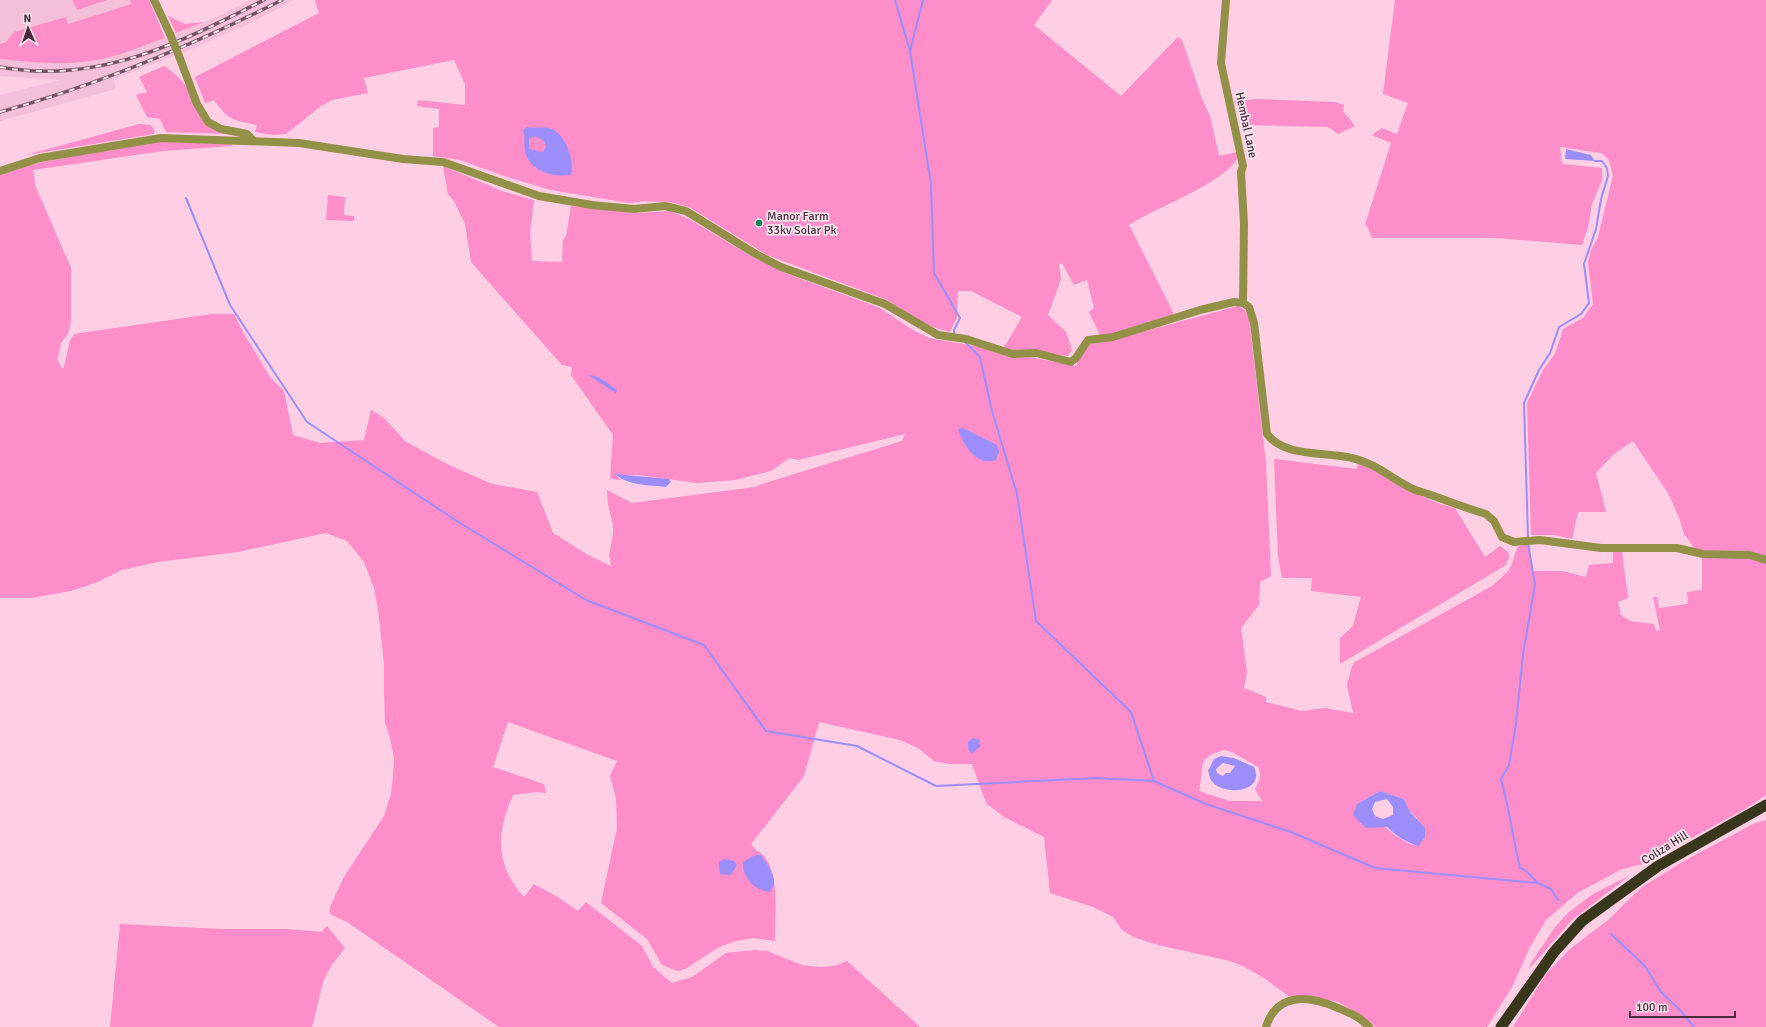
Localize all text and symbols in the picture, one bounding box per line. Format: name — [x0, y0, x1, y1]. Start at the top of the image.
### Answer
north arrow — [8, 8, 48, 48]
text: N — [23, 12, 32, 25]
street label: Hembal Lane — [1232, 91, 1260, 159]
place label: Manor Farm 33kv Solar Pk — [767, 209, 837, 238]
marker: Manor Farm 33kv Solar Pk — [754, 218, 764, 228]
street label: Coliza Hill — [1639, 827, 1692, 868]
scale bar — [1630, 993, 1735, 1019]
text: 100 m — [1636, 1000, 1668, 1015]

